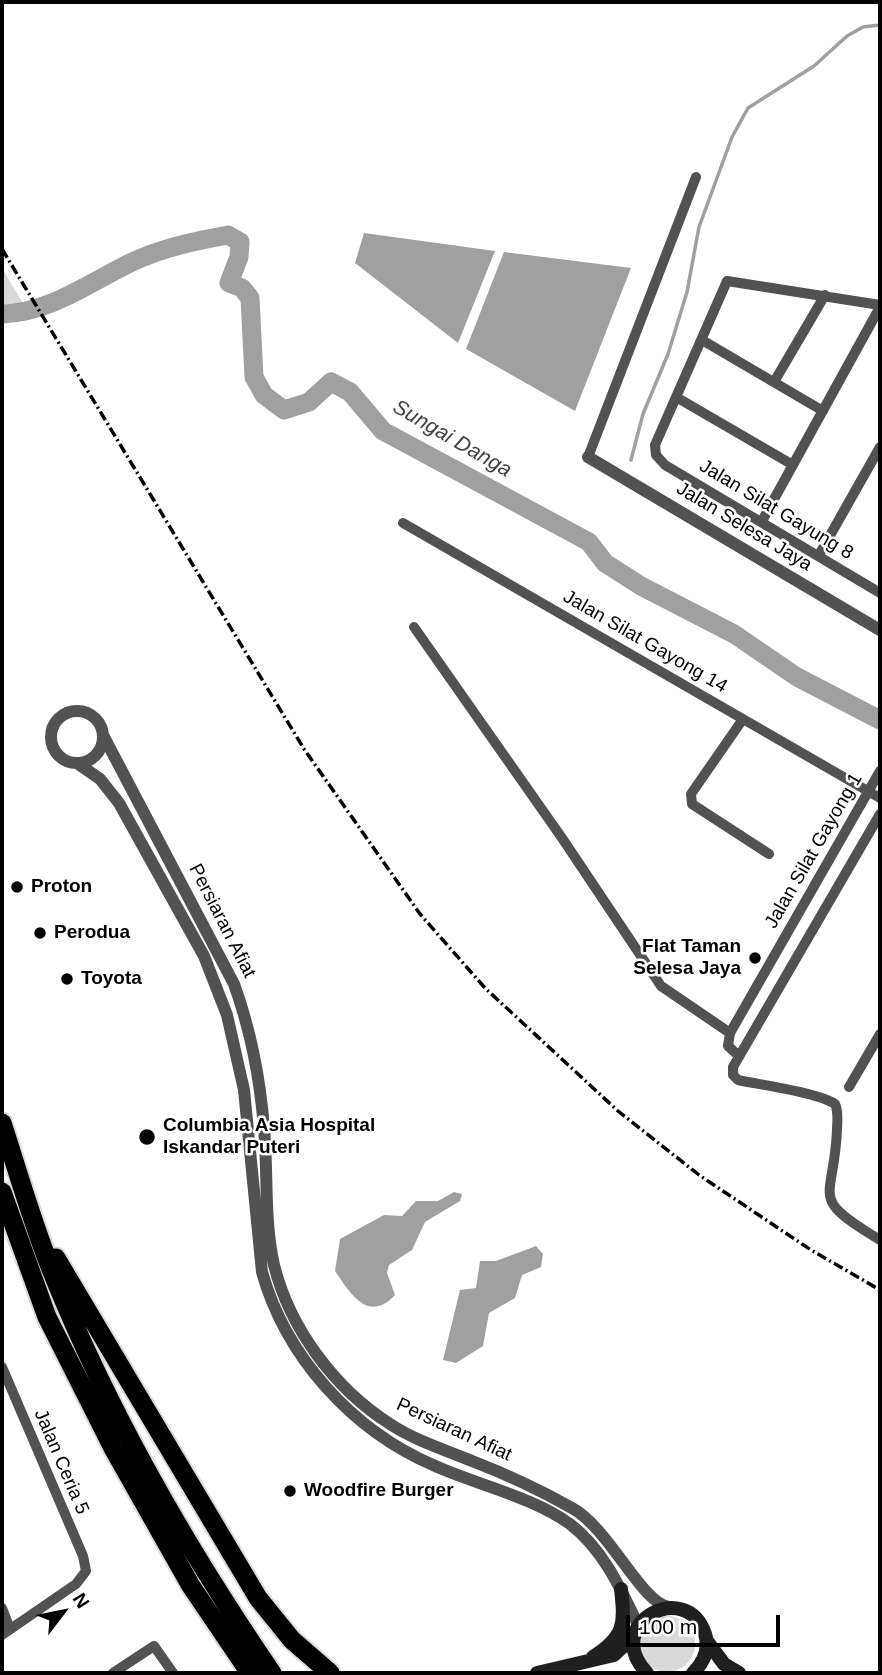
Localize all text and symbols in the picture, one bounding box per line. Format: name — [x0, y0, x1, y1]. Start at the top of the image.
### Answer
water label: Sungai Danga — [388, 395, 516, 483]
street label: Jalan Silat Gayung 8 — [695, 455, 857, 565]
street label: Jalan Selesa Jaya — [672, 478, 816, 576]
street label: Jalan Silat Gayong 14 — [559, 586, 731, 698]
street label: Jalan Silat Gayong 1 — [760, 769, 868, 933]
street label: Persiaran Afiat — [184, 860, 260, 982]
place label: Proton — [31, 876, 92, 898]
marker: Proton — [9, 879, 25, 895]
place label: Perodua — [54, 922, 130, 944]
marker: Perodua — [32, 925, 48, 941]
place label: Flat Taman Selesa Jaya — [633, 936, 741, 980]
marker: Flat Taman Selesa Jaya — [747, 950, 763, 966]
place label: Toyota — [81, 968, 142, 990]
marker: Toyota — [59, 971, 75, 987]
place label: Columbia Asia Hospital Iskandar Puteri — [163, 1115, 375, 1159]
marker: Columbia Asia Hospital Iskandar Puteri — [137, 1127, 157, 1147]
street label: Persiaran Afiat — [393, 1393, 515, 1467]
street label: Jalan Ceria 5 — [29, 1406, 93, 1518]
place label: Woodfire Burger — [304, 1480, 454, 1502]
marker: Woodfire Burger — [282, 1483, 298, 1499]
north arrow — [28, 1577, 98, 1647]
text: N — [69, 1589, 94, 1612]
scale bar — [630, 1602, 784, 1646]
text: 100 m — [639, 1615, 697, 1638]

